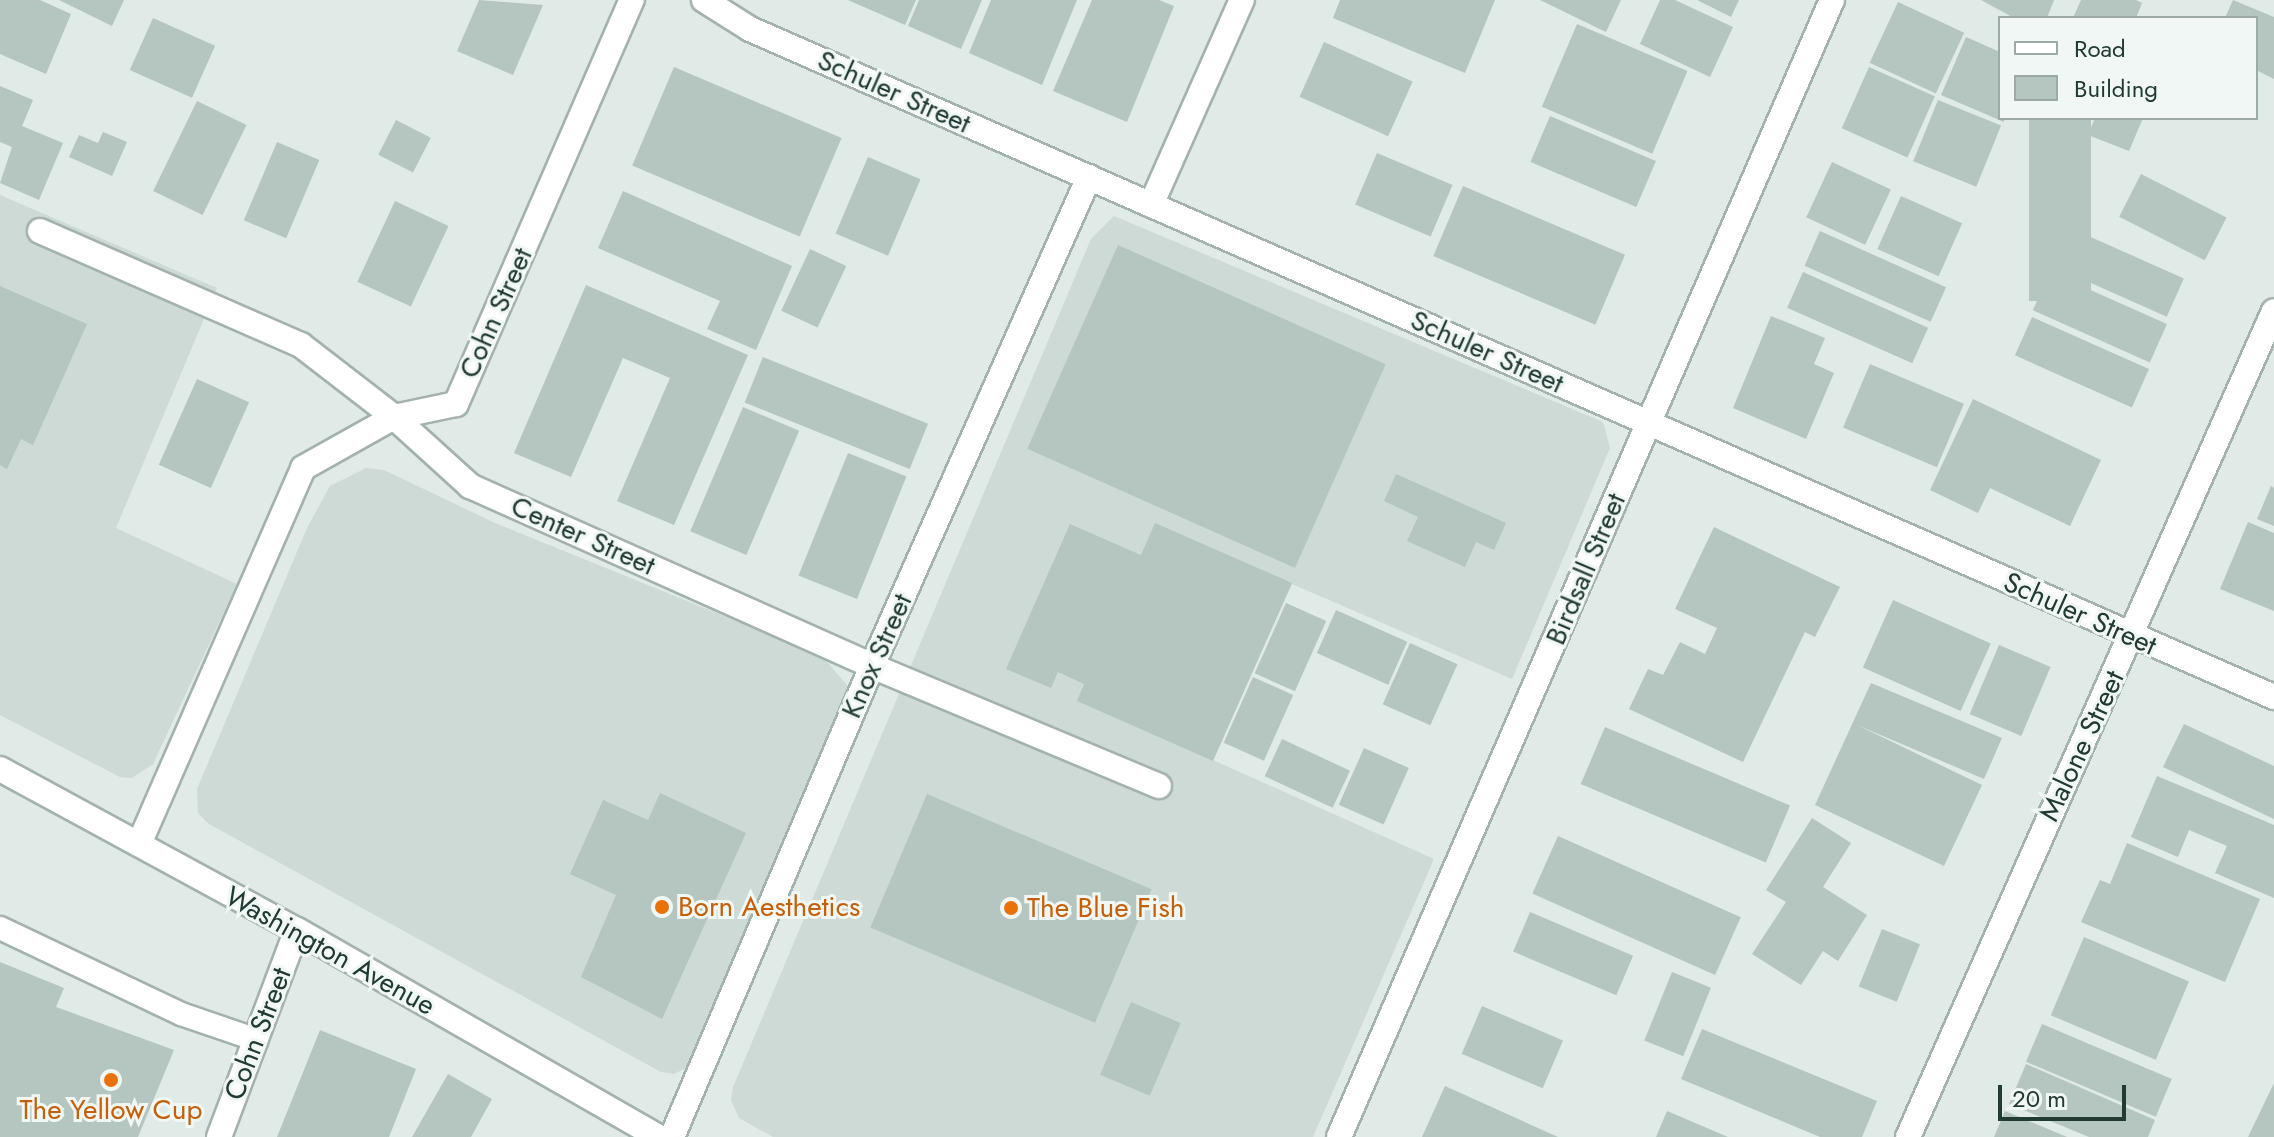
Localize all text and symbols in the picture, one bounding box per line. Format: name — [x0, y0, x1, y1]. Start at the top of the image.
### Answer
legend — [1998, 16, 2258, 120]
text: Road — [2074, 31, 2126, 66]
street label: Schuler Street — [812, 43, 976, 141]
text: Building — [2074, 71, 2158, 106]
street label: Cohn Street — [452, 243, 540, 383]
street label: Schuler Street — [1405, 303, 1569, 401]
street label: Birdsall Street — [1539, 488, 1633, 650]
street label: Center Street — [506, 489, 660, 583]
street label: Schuler Street — [1998, 565, 2162, 663]
street label: Knox Street — [835, 589, 919, 723]
street label: Malone Street — [2032, 665, 2132, 827]
street label: Washington Avenue — [219, 879, 441, 1023]
place label: Born Aesthetics — [678, 890, 860, 924]
place label: The Blue Fish — [1027, 891, 1184, 925]
marker: Born Aesthetics — [653, 898, 671, 916]
marker: The Blue Fish — [1002, 899, 1020, 917]
street label: Cohn Street — [217, 963, 299, 1105]
scale bar — [2002, 1069, 2130, 1119]
marker: The Yellow Cup — [102, 1071, 120, 1089]
text: 20 m — [2012, 1081, 2066, 1116]
place label: The Yellow Cup — [20, 1093, 202, 1127]

